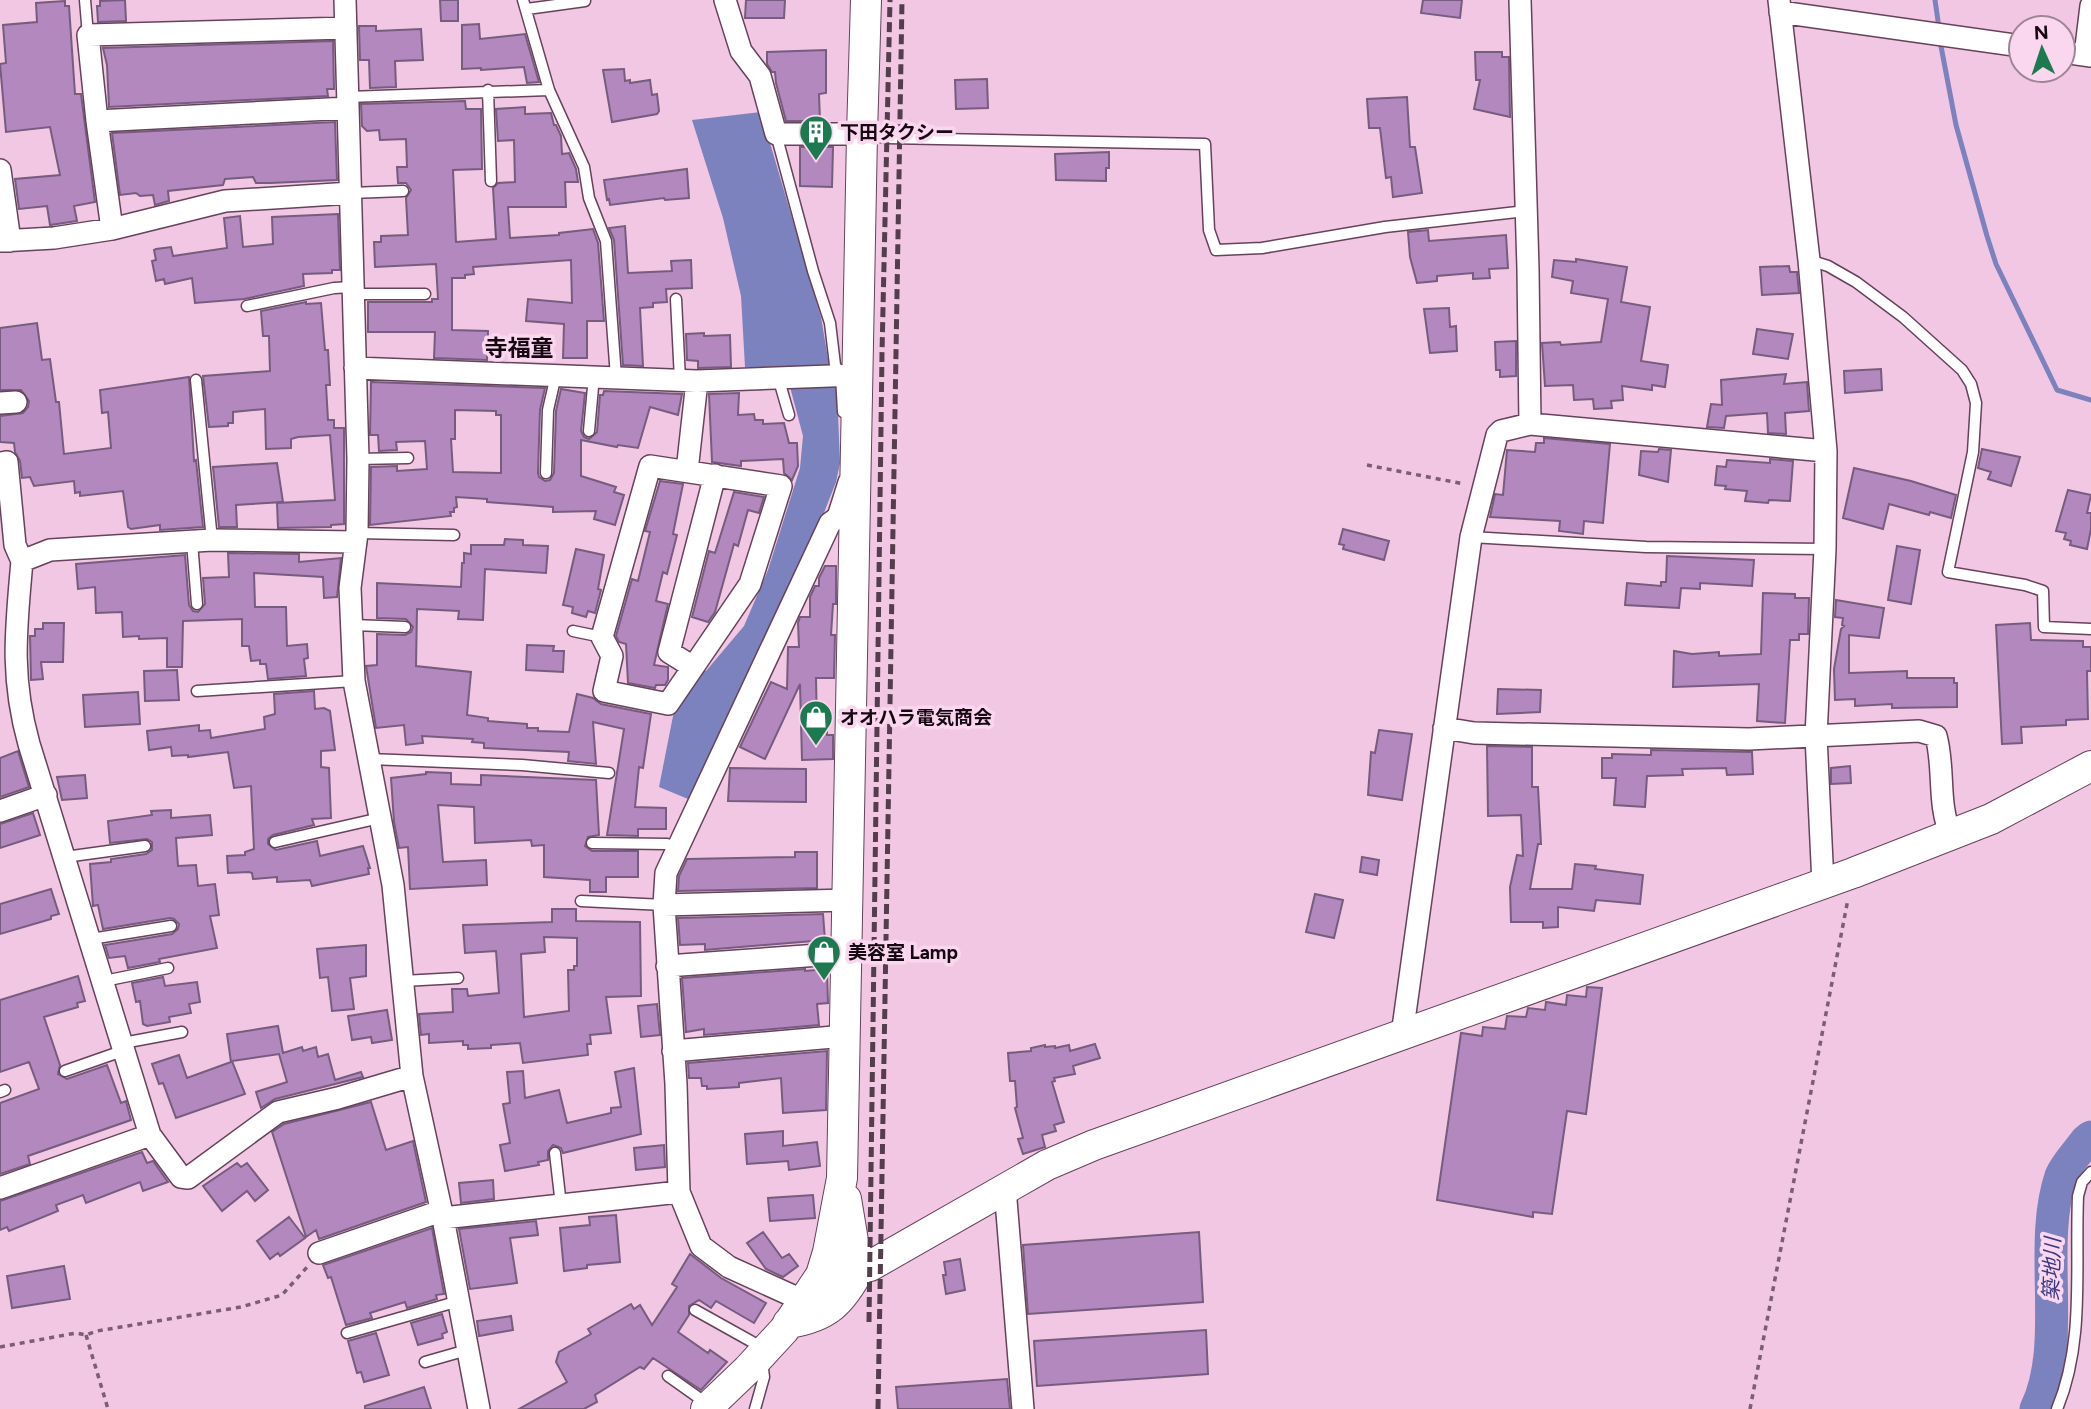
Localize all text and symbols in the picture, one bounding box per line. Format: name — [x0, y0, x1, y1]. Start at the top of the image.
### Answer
north arrow — [2007, 14, 2077, 84]
text: N — [2033, 21, 2049, 44]
building icon: 下田タクシー — [797, 113, 835, 162]
place label: 下田タクシー — [840, 121, 954, 144]
district label: 寺福童 — [485, 334, 554, 362]
shop icon: オオハラ電気商会 — [797, 698, 835, 747]
place label: オオハラ電気商会 — [840, 706, 992, 729]
shop icon: 美容室 Lamp — [805, 933, 843, 982]
place label: 美容室 Lamp — [848, 941, 958, 964]
water label: 築地川 — [2038, 1235, 2065, 1301]

